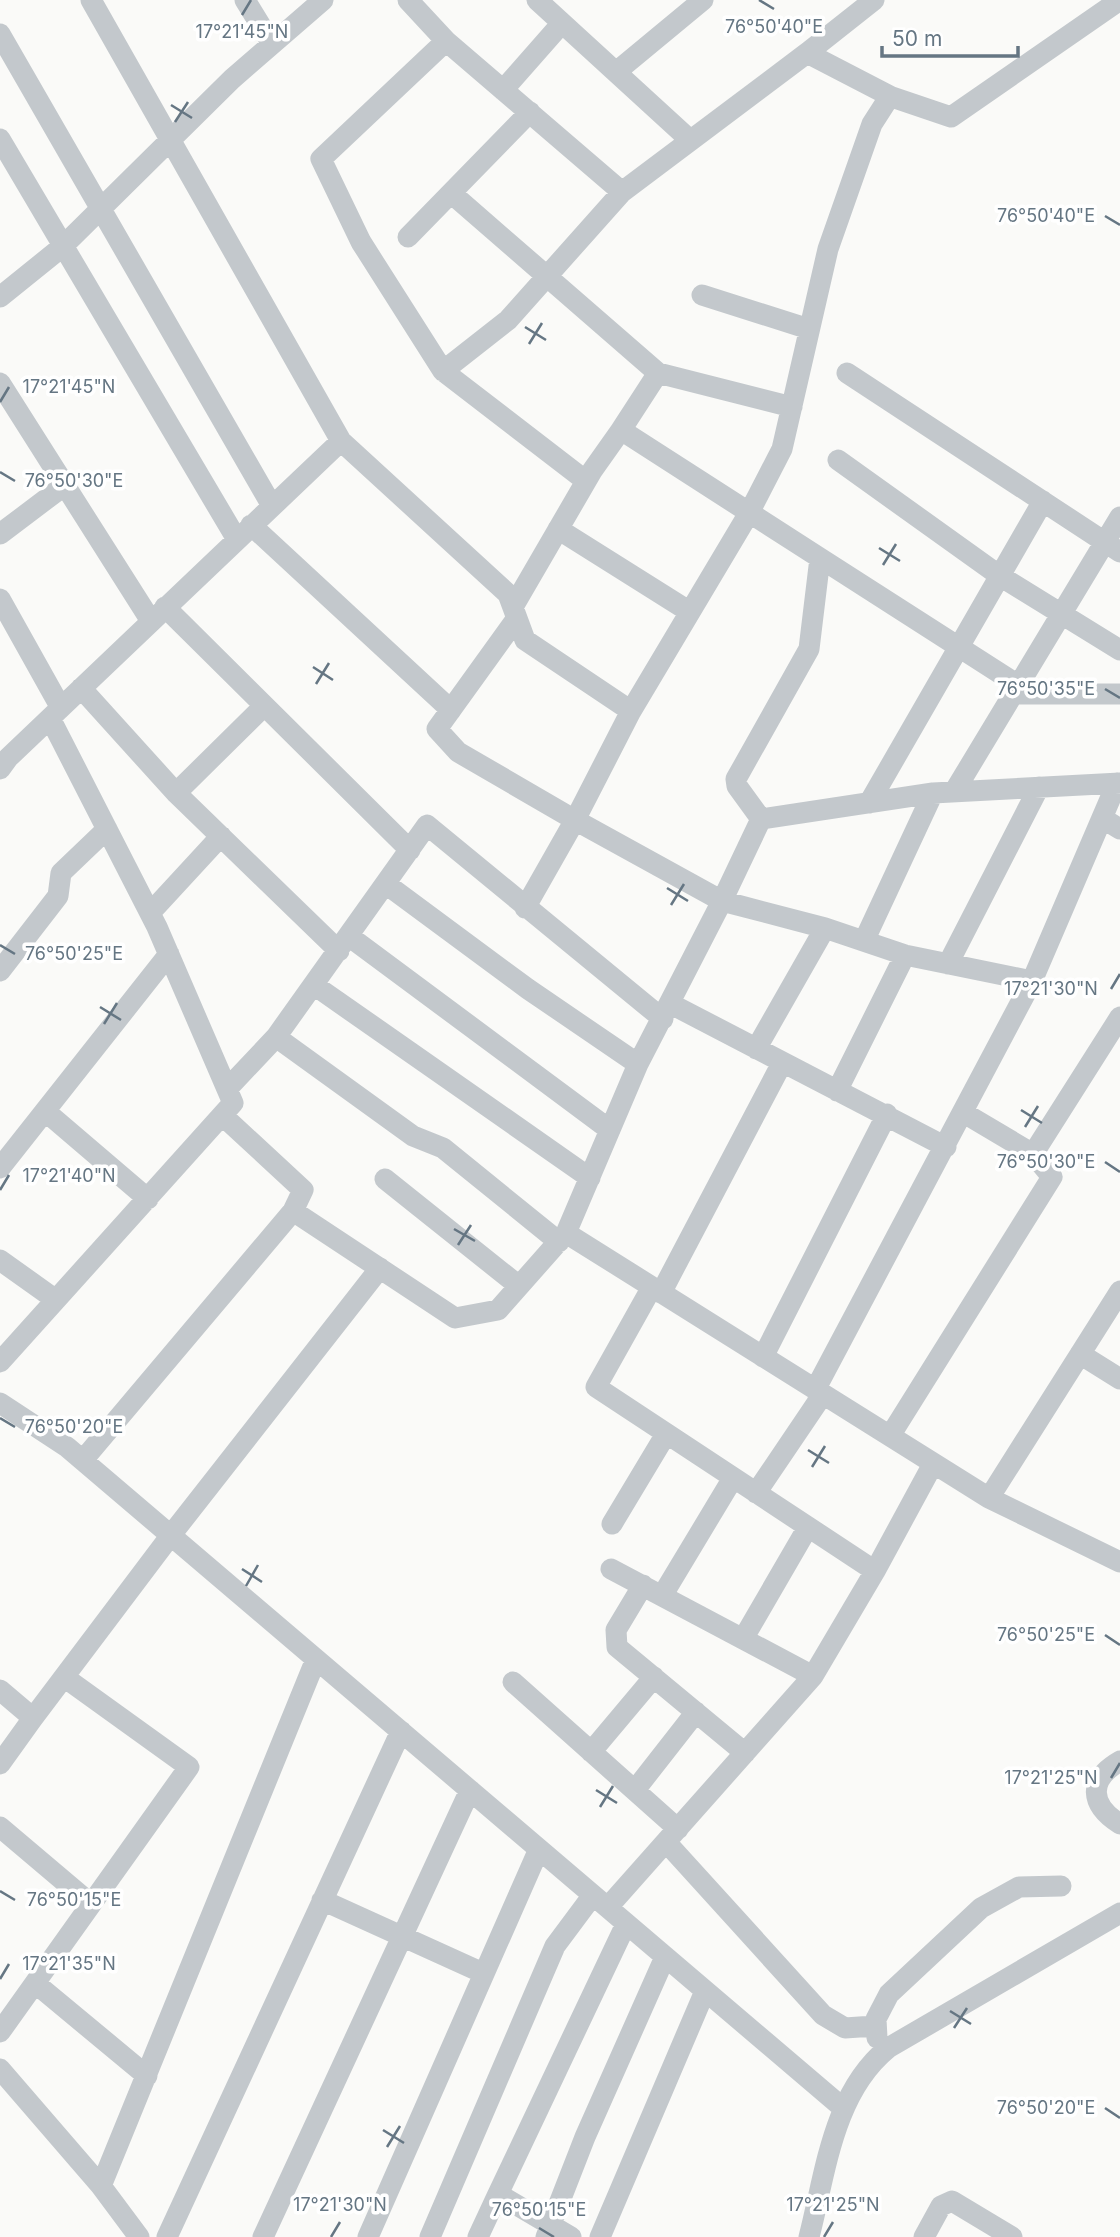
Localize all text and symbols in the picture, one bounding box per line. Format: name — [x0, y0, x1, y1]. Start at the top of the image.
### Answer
scale bar — [882, 14, 1018, 58]
text: 76°50'40"E — [725, 16, 823, 37]
text: 17°21'45"N — [196, 21, 288, 42]
text: 50 m — [892, 26, 942, 51]
text: 76°50'40"E — [997, 205, 1095, 226]
text: 17°21'45"N — [23, 376, 115, 397]
text: 76°50'30"E — [25, 470, 123, 491]
text: 76°50'35"E — [997, 678, 1095, 699]
text: 76°50'25"E — [25, 943, 123, 964]
text: 17°21'30"N — [1004, 978, 1098, 999]
text: 76°50'30"E — [997, 1151, 1095, 1172]
text: 17°21'40"N — [22, 1165, 116, 1186]
text: 76°50'20"E — [25, 1416, 123, 1437]
text: 76°50'25"E — [997, 1624, 1095, 1645]
text: 17°21'25"N — [1004, 1767, 1098, 1788]
text: 76°50'15"E — [27, 1889, 121, 1910]
text: 17°21'35"N — [22, 1953, 116, 1974]
text: 76°50'20"E — [997, 2097, 1095, 2118]
text: 17°21'30"N — [293, 2194, 387, 2215]
text: 17°21'25"N — [786, 2194, 880, 2215]
text: 76°50'15"E — [492, 2199, 586, 2220]

